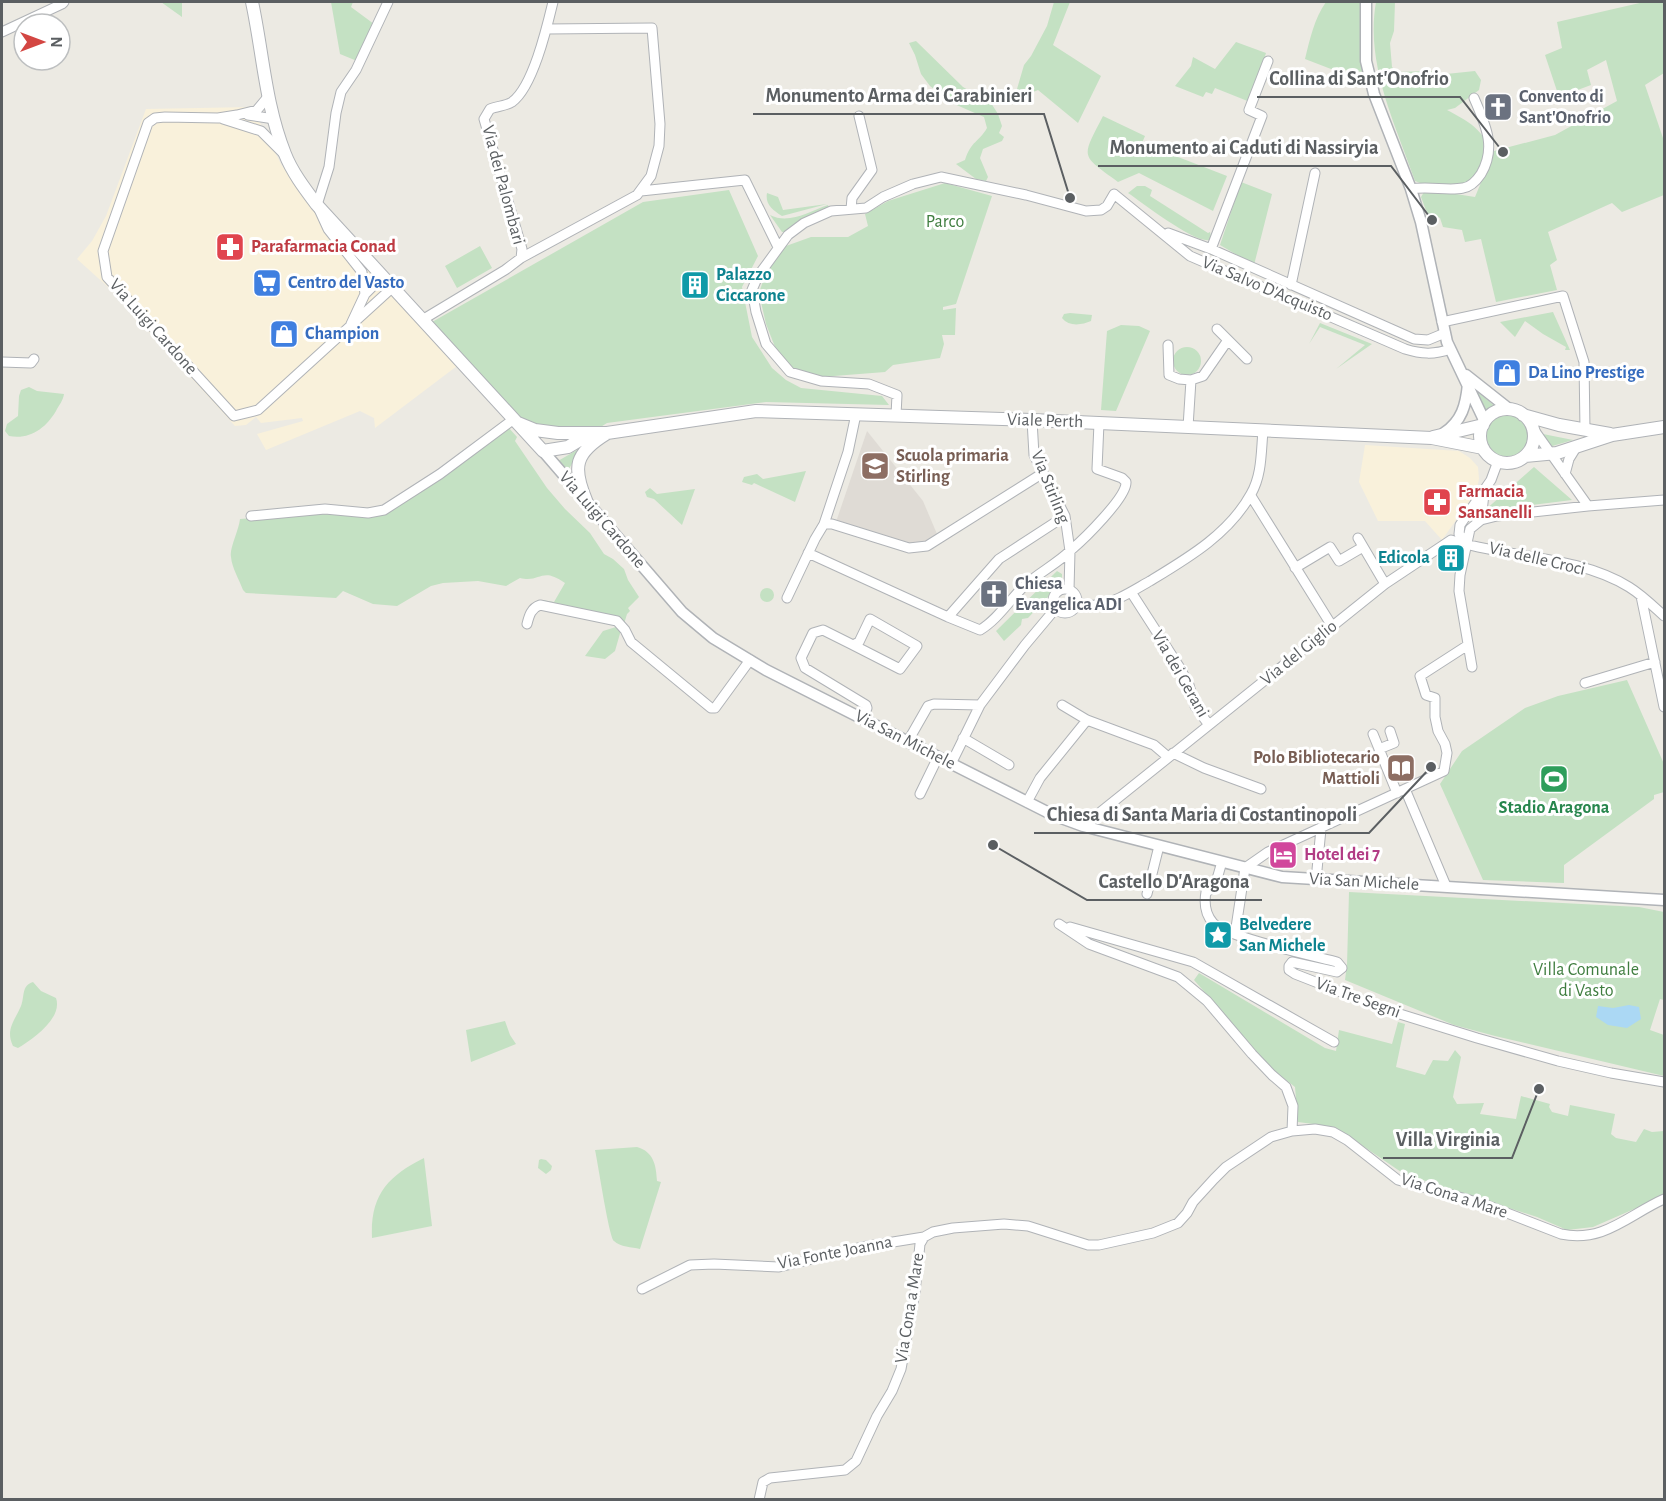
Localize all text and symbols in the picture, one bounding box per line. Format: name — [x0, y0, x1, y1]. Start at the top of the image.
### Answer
north arrow — [12, 12, 72, 72]
text: N — [48, 36, 64, 48]
callout: Collina di Sant'Onofrio — [1257, 59, 1460, 97]
text: Collina di Sant'Onofrio — [1269, 69, 1449, 89]
callout: Monumento Arma dei Carabinieri — [753, 76, 1044, 114]
text: Monumento Arma dei Carabinieri — [765, 86, 1033, 106]
place label: Convento di Sant'Onofrio — [1519, 88, 1611, 127]
church icon: Convento di Sant'Onofrio — [1482, 91, 1514, 123]
street label: Via dei Palombari — [478, 123, 528, 247]
callout: Monumento ai Caduti di Nassiryia — [1098, 128, 1391, 166]
text: Monumento ai Caduti di Nassiryia — [1109, 138, 1379, 158]
park label: Parco — [926, 213, 964, 231]
pharmacy icon: Parafarmacia Conad — [214, 231, 246, 263]
place label: Parafarmacia Conad — [251, 238, 396, 256]
street label: Via Salvo D'Acquisto — [1199, 253, 1335, 325]
place label: Palazzo Ciccarone — [716, 266, 785, 305]
supermarket icon: Centro del Vasto — [251, 267, 283, 299]
building icon: Palazzo Ciccarone — [679, 269, 711, 301]
place label: Centro del Vasto — [288, 274, 404, 292]
street label: Via Luigi Cardone — [106, 276, 200, 378]
shop icon: Champion — [268, 318, 300, 350]
place label: Champion — [305, 325, 379, 343]
shop icon: Da Lino Prestige — [1491, 357, 1523, 389]
place label: Da Lino Prestige — [1528, 364, 1644, 382]
street label: Viale Perth — [1007, 411, 1083, 431]
place label: Scuola primaria Stirling — [896, 447, 1009, 486]
street label: Via Stirling — [1027, 448, 1073, 526]
school or university icon: Scuola primaria Stirling — [859, 450, 891, 482]
street label: Via Luigi Cardone — [555, 468, 649, 572]
place label: Farmacia Sansanelli — [1458, 483, 1532, 522]
pharmacy icon: Farmacia Sansanelli — [1421, 486, 1453, 518]
street label: Via delle Croci — [1487, 539, 1587, 579]
building icon: Edicola — [1435, 542, 1467, 574]
place label: Edicola — [1378, 549, 1430, 567]
place label: Chiesa Evangelica ADI — [1015, 575, 1122, 614]
church icon: Chiesa Evangelica ADI — [978, 578, 1010, 610]
street label: Via del Giglio — [1257, 617, 1341, 689]
street label: Via dei Gerani — [1148, 628, 1212, 720]
street label: Via San Michele — [852, 707, 958, 773]
place label: Polo Bibliotecario Mattioli — [1253, 749, 1380, 788]
library icon: Polo Bibliotecario Mattioli — [1385, 752, 1417, 784]
sports icon: Stadio Aragona — [1538, 763, 1570, 795]
callout: Chiesa di Santa Maria di Costantinopoli — [1034, 795, 1369, 833]
place label: Stadio Aragona — [1499, 799, 1610, 817]
text: Chiesa di Santa Maria di Costantinopoli — [1047, 805, 1357, 825]
hotel icon: Hotel dei 7 — [1267, 839, 1299, 871]
place label: Hotel dei 7 — [1304, 846, 1380, 864]
callout: Castello D'Aragona — [1087, 862, 1262, 900]
street label: Via San Michele — [1308, 870, 1420, 894]
text: Castello D'Aragona — [1098, 872, 1250, 892]
place label: Belvedere San Michele — [1239, 916, 1326, 955]
place icon: Belvedere San Michele — [1202, 919, 1234, 951]
park label: Villa Comunale di Vasto — [1533, 961, 1639, 1000]
street label: Via Tre Segni — [1313, 974, 1403, 1022]
callout: Villa Virginia — [1383, 1120, 1512, 1158]
text: Villa Virginia — [1396, 1130, 1501, 1150]
street label: Via Cona a Mare — [1398, 1170, 1510, 1222]
street label: Via Fonte Joanna — [776, 1233, 894, 1273]
street label: Via Cona a Mare — [892, 1251, 928, 1365]

